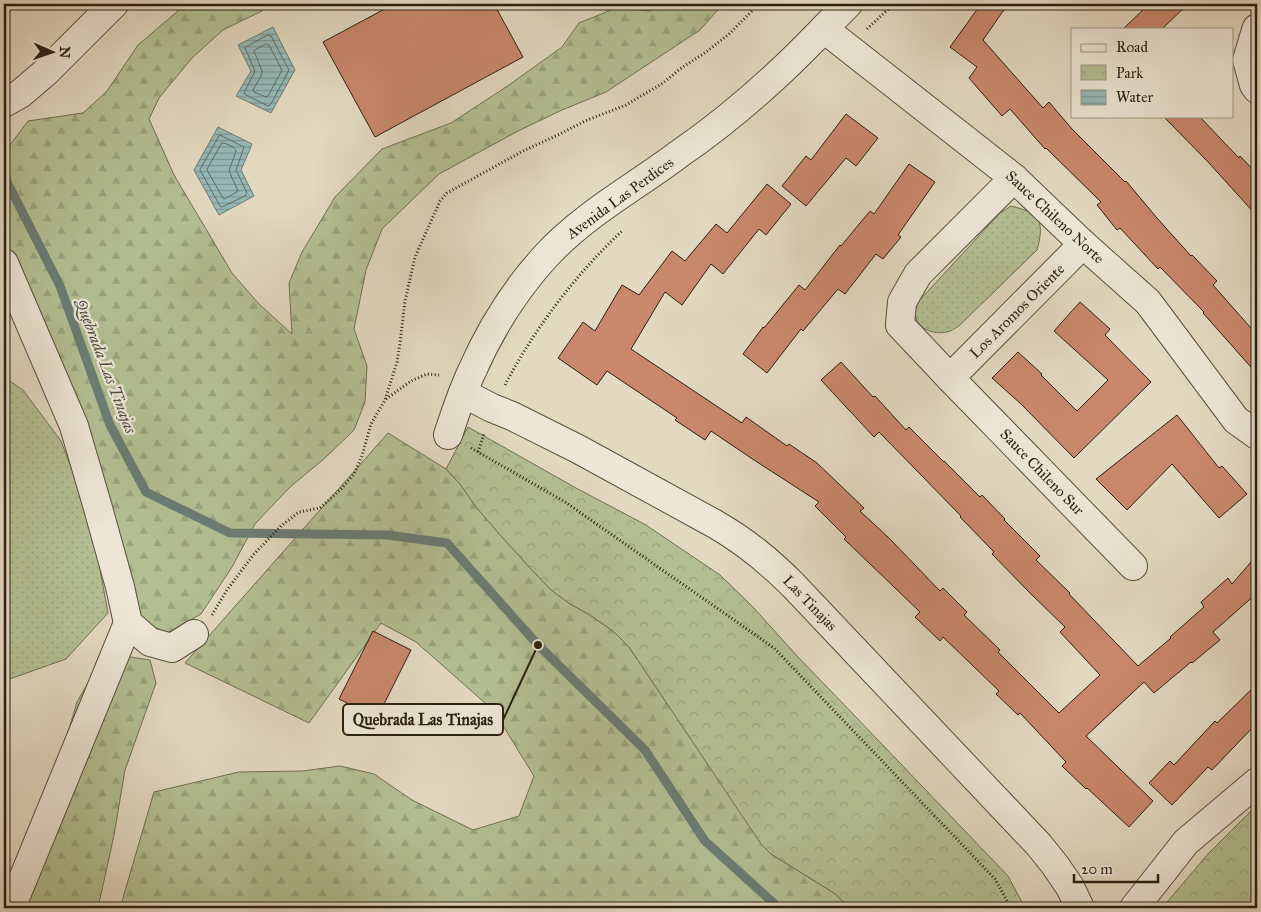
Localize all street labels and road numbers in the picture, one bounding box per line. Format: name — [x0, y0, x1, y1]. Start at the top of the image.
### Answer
street label: Avenida Las Perdices — [562, 153, 677, 243]
street label: Sauce Chileno Norte — [1002, 167, 1108, 267]
street label: Los Aromos Oriente — [966, 260, 1068, 362]
street label: Sauce Chileno Sur — [996, 425, 1088, 519]
street label: Las Tinajas — [779, 571, 841, 635]

